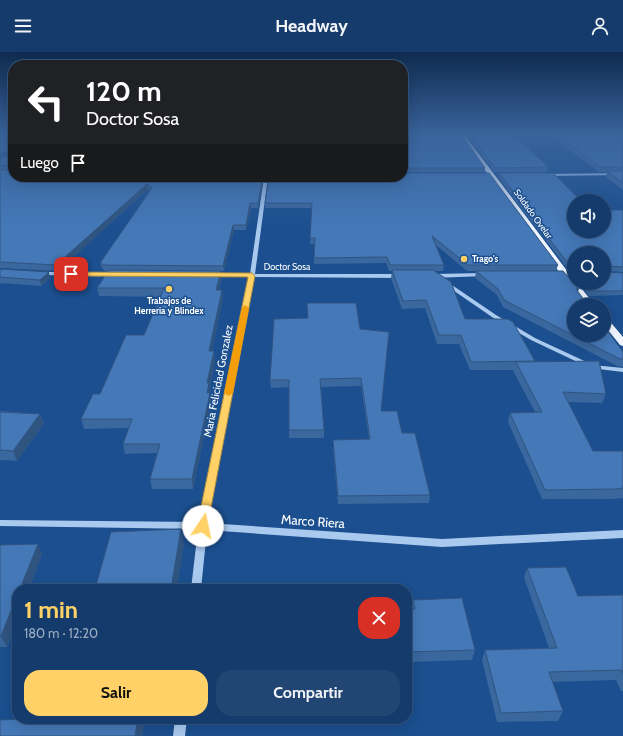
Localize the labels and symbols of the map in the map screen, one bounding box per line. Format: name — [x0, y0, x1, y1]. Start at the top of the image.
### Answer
street label: Soldado Ovelar — [512, 187, 555, 241]
place label: Trago's — [472, 253, 499, 264]
marker: Trago's — [459, 254, 469, 264]
pin — [54, 257, 88, 291]
street label: Doctor Sosa — [264, 261, 311, 272]
marker: Trabajos de Herreria y Blindex — [164, 284, 174, 294]
place label: Trabajos de Herreria y Blindex — [134, 295, 204, 316]
street label: Maria Felicidad Gonzalez — [200, 324, 236, 438]
position arrow — [182, 505, 224, 547]
street label: Marco Riera — [281, 511, 346, 531]

